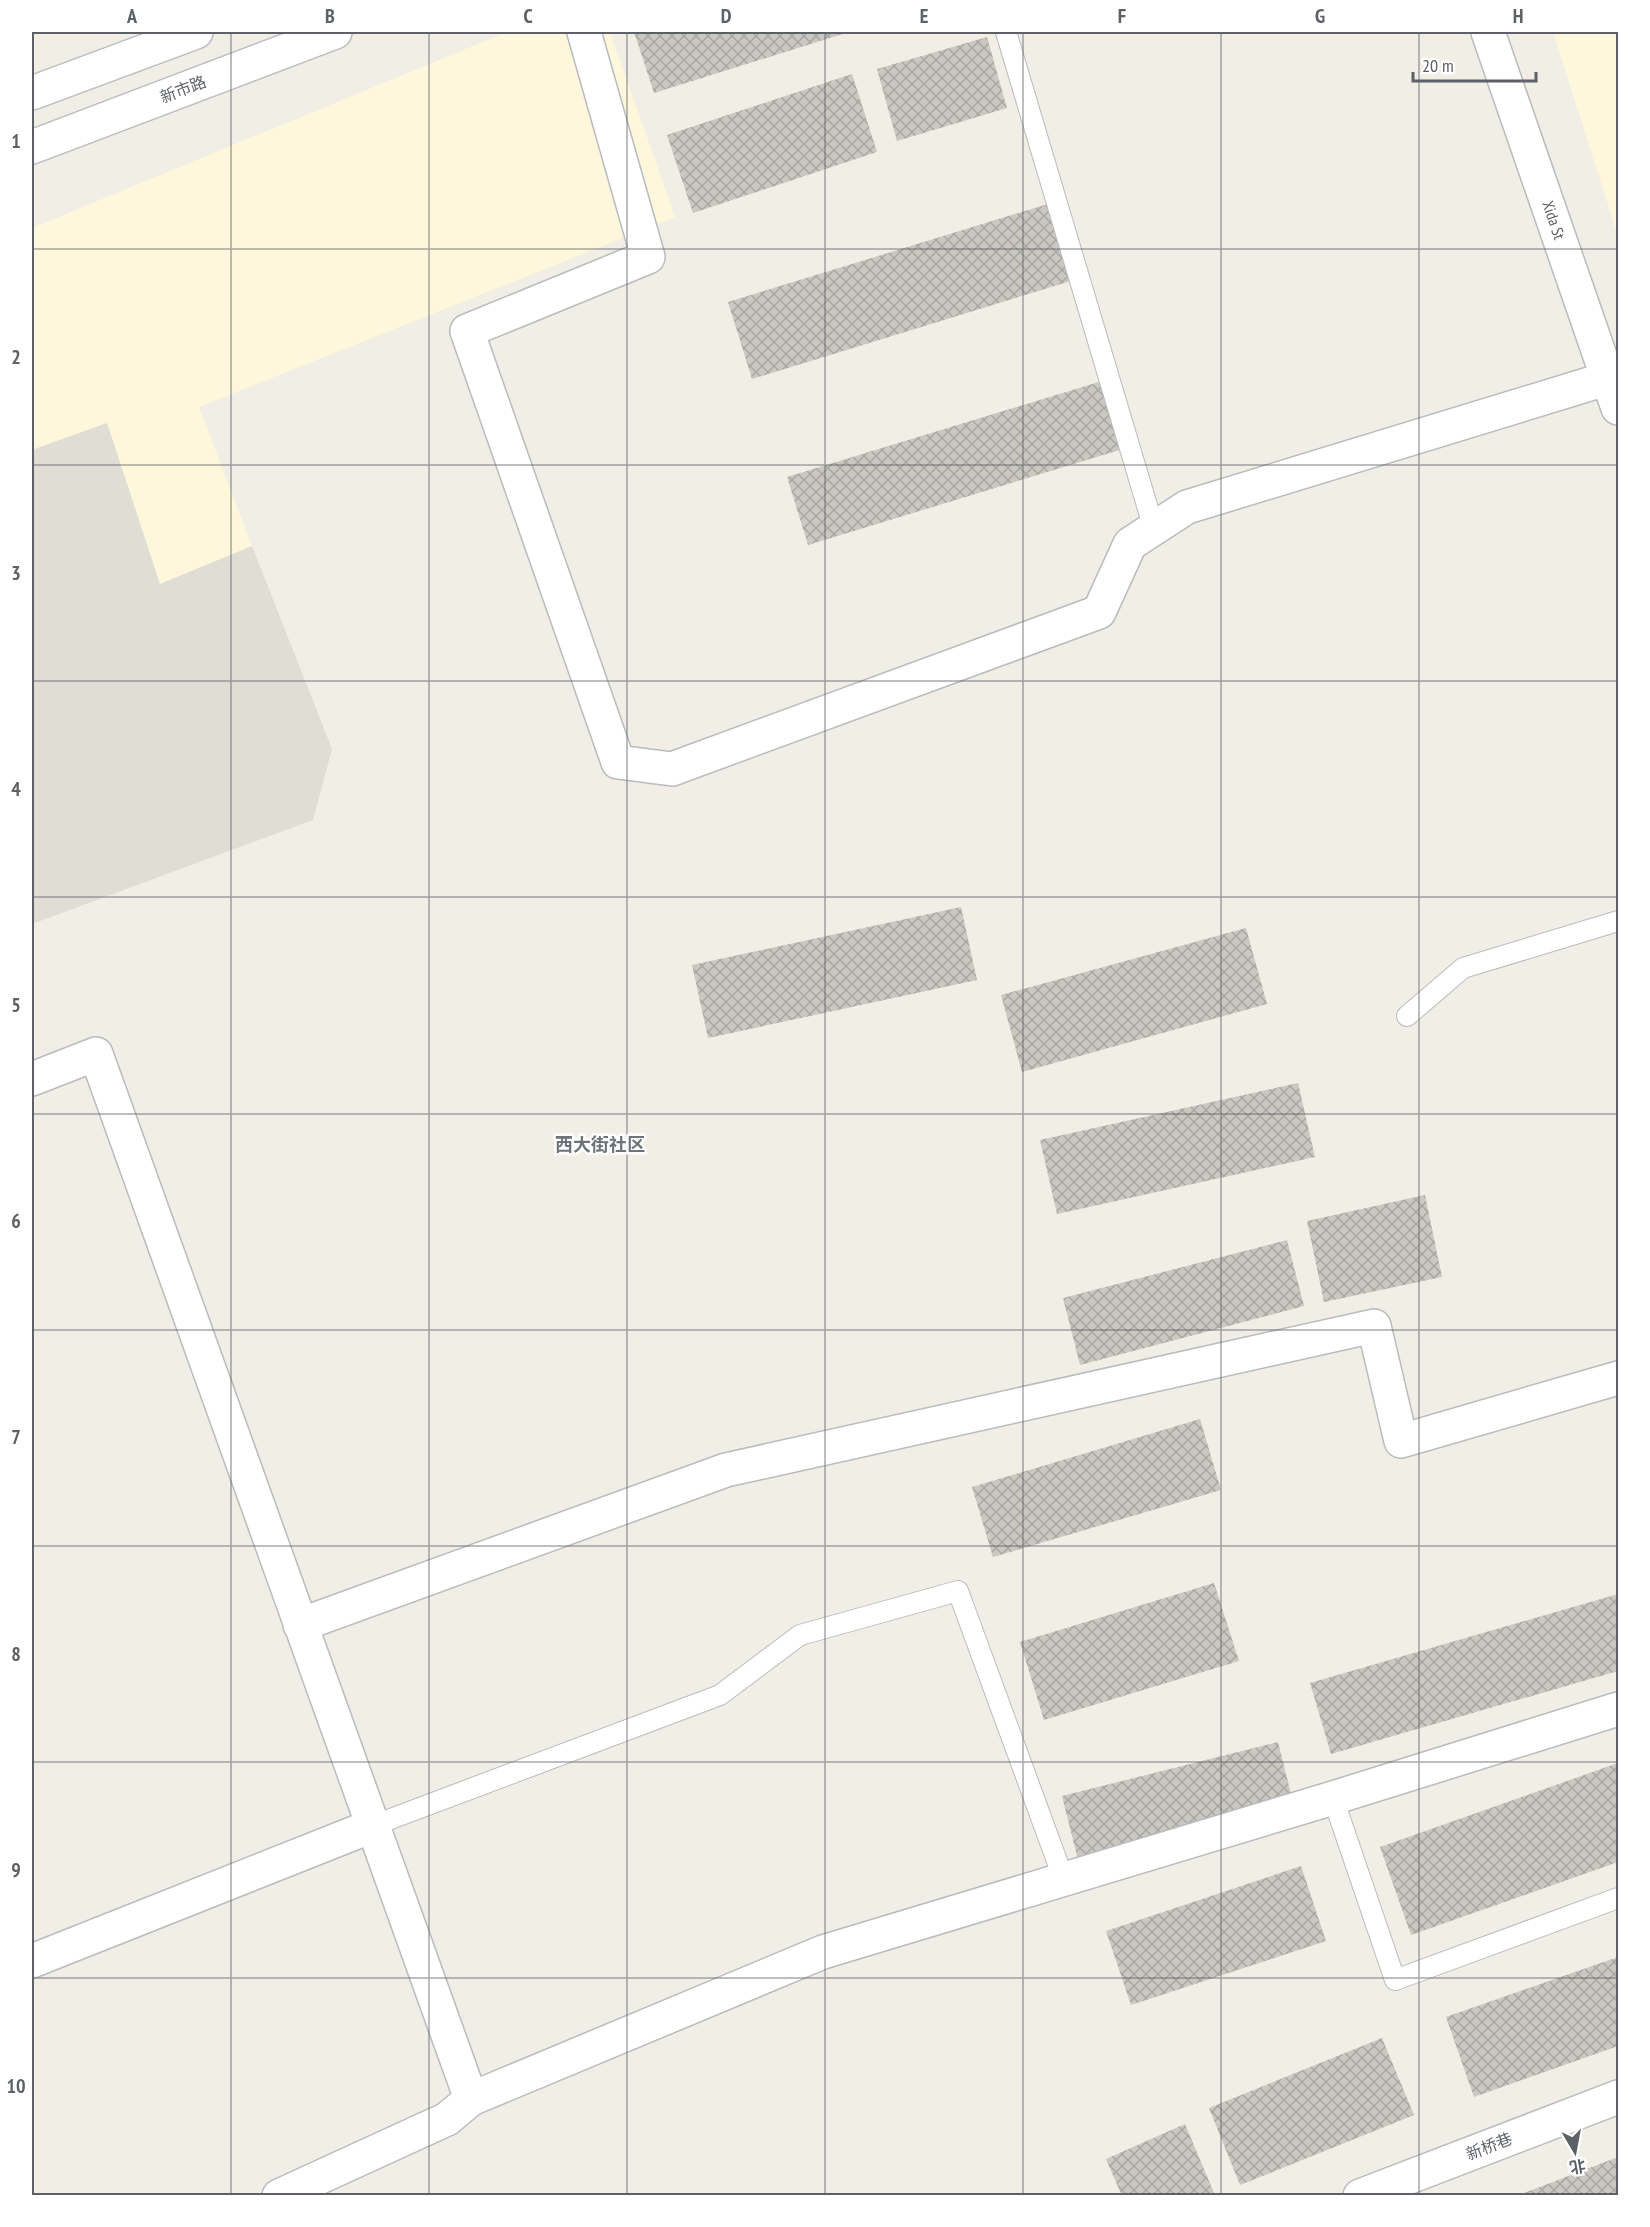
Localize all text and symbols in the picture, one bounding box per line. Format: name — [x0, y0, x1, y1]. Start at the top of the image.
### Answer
text: A — [126, 3, 138, 29]
text: B — [325, 3, 335, 29]
text: C — [523, 3, 533, 29]
text: D — [721, 3, 732, 29]
text: E — [920, 3, 928, 29]
text: F — [1118, 3, 1126, 29]
text: G — [1315, 3, 1325, 29]
text: H — [1513, 3, 1523, 29]
scale bar — [1413, 45, 1536, 83]
text: 20 m — [1422, 54, 1454, 77]
street label: 新市路 — [157, 71, 209, 107]
text: 1 — [11, 128, 21, 154]
street label: Xida St — [1538, 198, 1570, 242]
text: 2 — [11, 344, 21, 370]
text: 3 — [11, 560, 21, 586]
text: 4 — [11, 776, 21, 802]
text: 5 — [11, 992, 21, 1018]
district label: 西大街社区 — [555, 1133, 645, 1156]
text: 6 — [11, 1208, 21, 1234]
text: 7 — [11, 1424, 21, 1450]
text: 8 — [11, 1641, 21, 1667]
text: 9 — [11, 1857, 21, 1883]
text: 10 — [6, 2073, 26, 2099]
north arrow — [1545, 2122, 1605, 2182]
street label: 新桥巷 — [1463, 2128, 1515, 2164]
text: 北 — [1568, 2156, 1587, 2178]

